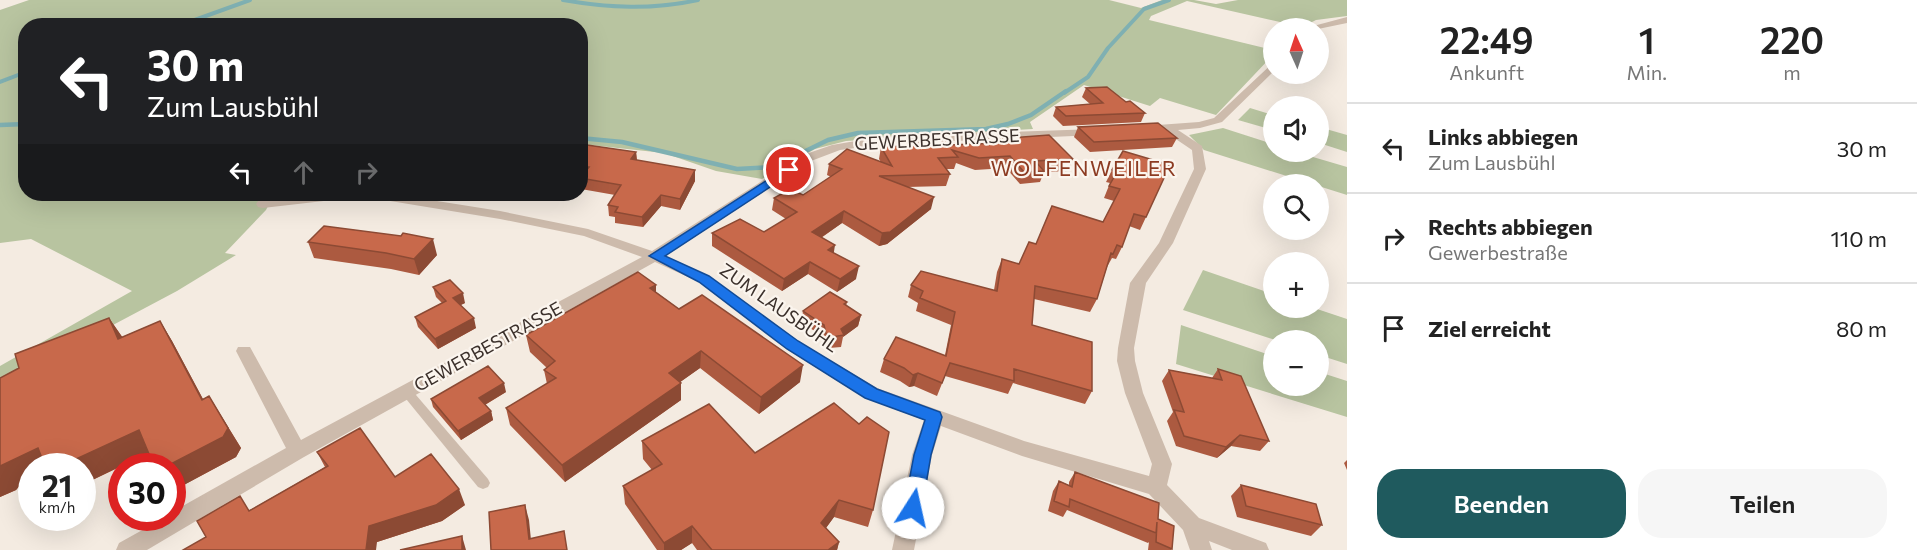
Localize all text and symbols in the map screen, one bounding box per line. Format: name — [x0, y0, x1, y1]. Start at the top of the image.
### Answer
text: 22:49 — [1440, 17, 1534, 61]
text: 1 — [1639, 17, 1655, 61]
text: 220 — [1760, 17, 1824, 61]
north arrow — [1263, 18, 1329, 84]
map controls — [1263, 18, 1329, 396]
text: 30 m — [147, 38, 244, 90]
icon: left — [48, 42, 126, 120]
text: Ankunft — [1449, 60, 1524, 84]
text: Min. — [1627, 60, 1667, 84]
text: m — [1783, 60, 1801, 84]
text: Zum Lausbühl — [147, 90, 319, 123]
button: sound — [1263, 96, 1329, 162]
text: Links abbiegen — [1428, 123, 1578, 150]
street label: GEWERBESTRASSE — [854, 124, 1020, 154]
icon: left — [1377, 132, 1410, 165]
text: 30 m — [1837, 135, 1887, 162]
pin — [763, 144, 814, 195]
text: Zum Lausbühl — [1428, 150, 1556, 174]
icon: arrive — [772, 153, 805, 186]
district label: WOLFENWEILER — [991, 155, 1177, 180]
icon: left — [224, 156, 257, 189]
icon: ahead — [287, 156, 320, 189]
icon: right — [350, 156, 383, 189]
button: search — [1263, 174, 1329, 240]
text: Rechts abbiegen — [1428, 213, 1593, 240]
icon: right — [1377, 222, 1410, 255]
text: 110 m — [1830, 225, 1887, 252]
text: Gewerbestraße — [1428, 240, 1568, 264]
button: + — [1263, 252, 1329, 318]
street label: ZUM LAUSBÜHL — [716, 258, 843, 356]
street label: GEWERBESTRASSE — [410, 296, 565, 396]
icon: arrive — [1377, 312, 1410, 345]
text: Ziel erreicht — [1428, 315, 1551, 342]
text: 80 m — [1836, 315, 1887, 342]
button: − — [1263, 330, 1329, 396]
speed limit sign: 30 — [108, 453, 186, 531]
text: 21 — [42, 466, 72, 503]
button: Beenden — [1377, 469, 1626, 538]
button: Teilen — [1638, 469, 1887, 538]
position arrow — [881, 476, 945, 540]
text: km/h — [39, 498, 75, 516]

